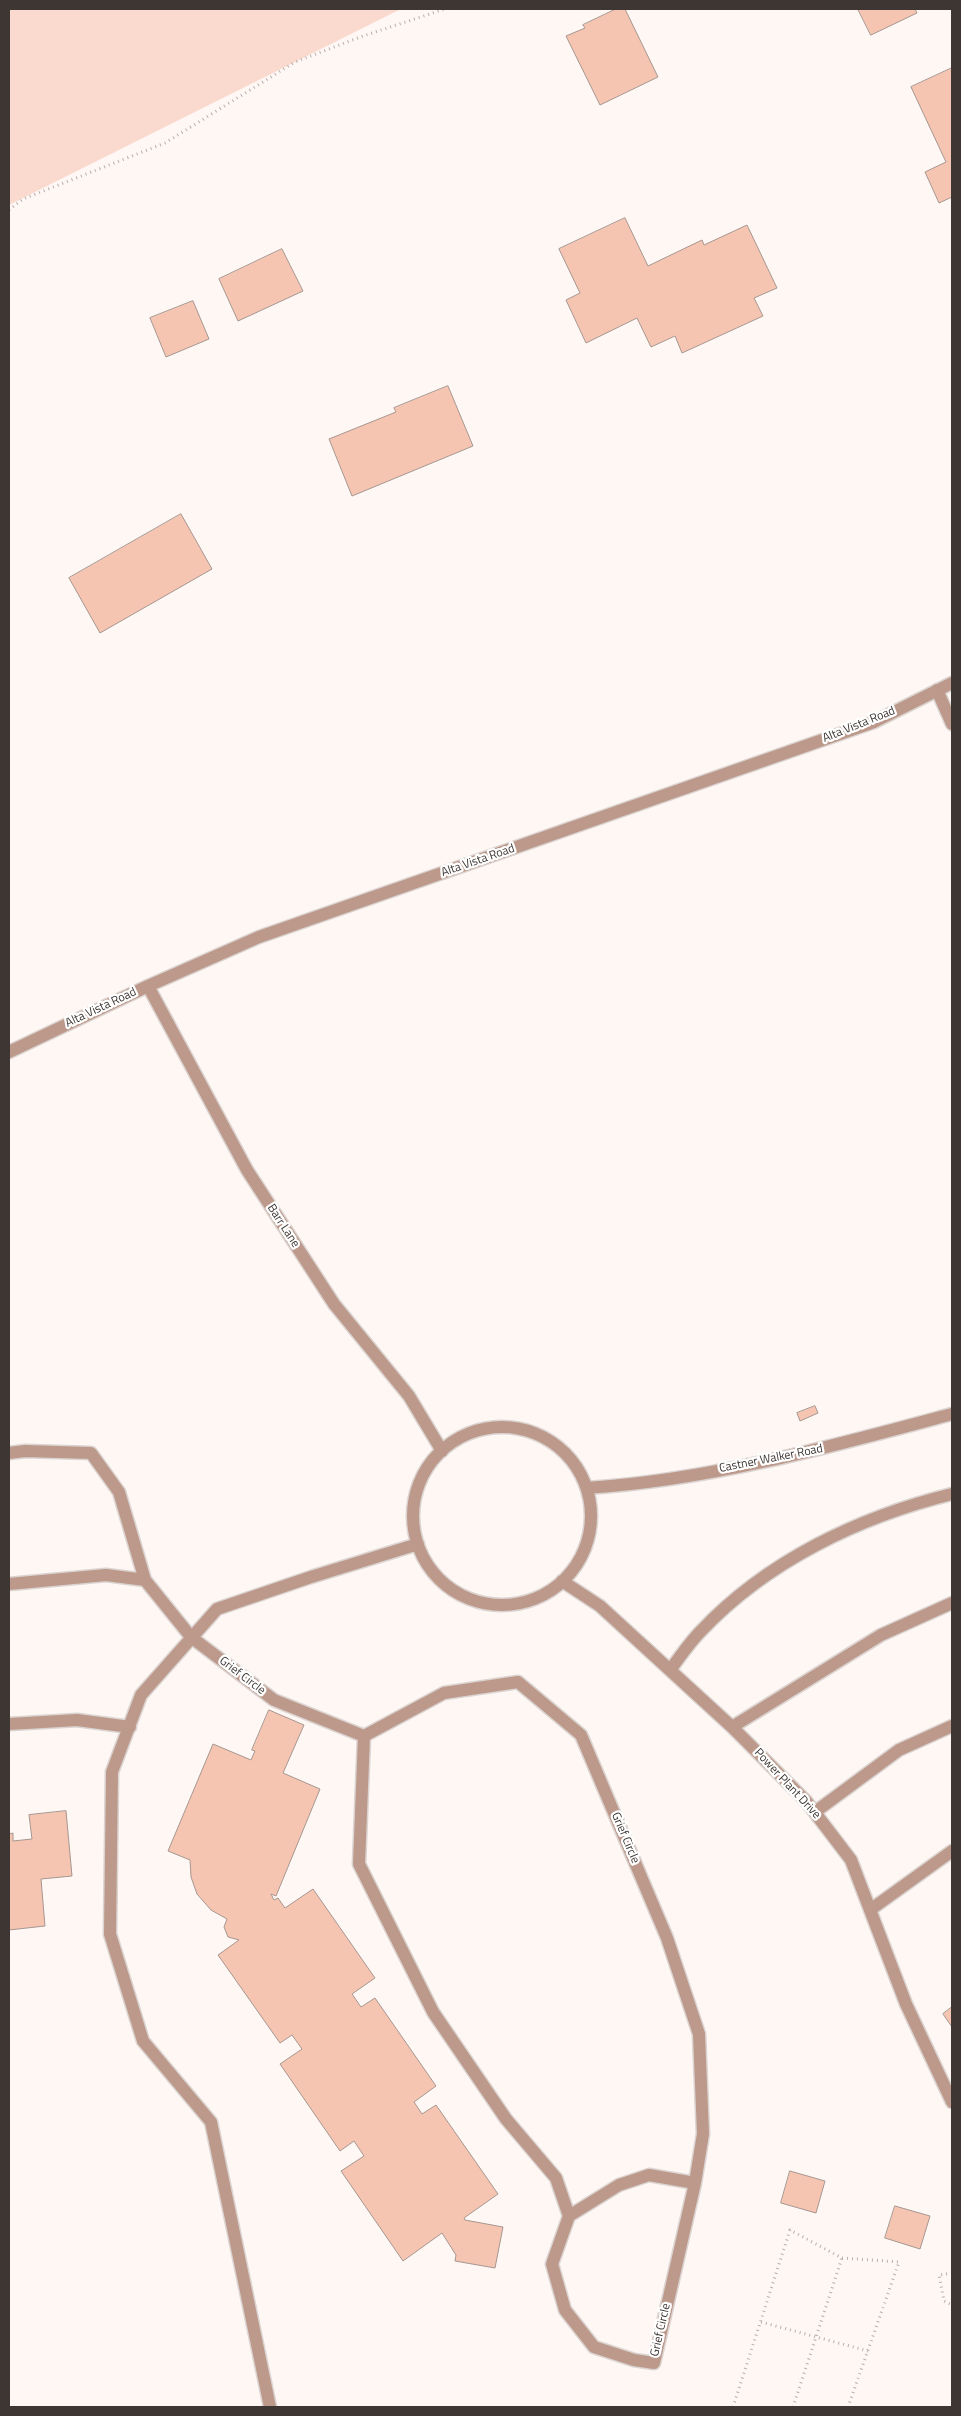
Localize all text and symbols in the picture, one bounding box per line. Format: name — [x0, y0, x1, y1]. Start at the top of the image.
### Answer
street label: Alta Vista Road — [821, 704, 897, 746]
street label: Alta Vista Road — [439, 842, 517, 880]
street label: Alta Vista Road — [63, 985, 139, 1031]
street label: Barr Lane — [264, 1202, 302, 1250]
street label: Castner Walker Road — [718, 1442, 824, 1476]
street label: Grief Circle — [216, 1654, 268, 1698]
street label: Power Plant Drive — [751, 1746, 823, 1822]
street label: Grief Circle — [608, 1810, 642, 1866]
street label: Grief Circle — [648, 2302, 674, 2358]

